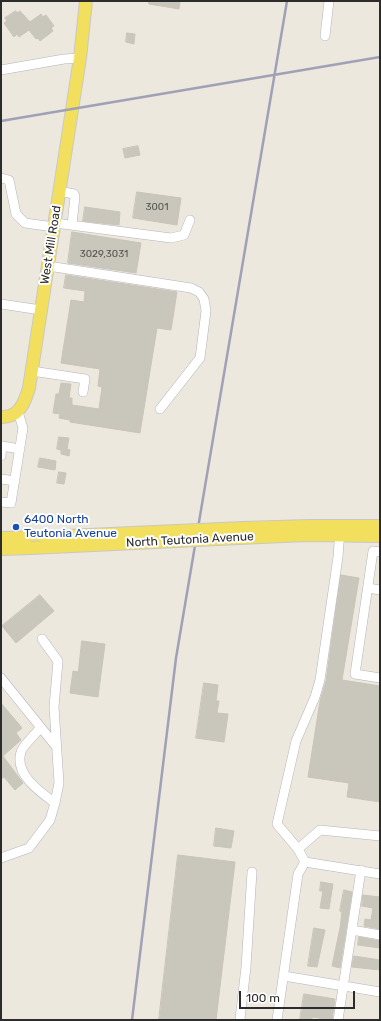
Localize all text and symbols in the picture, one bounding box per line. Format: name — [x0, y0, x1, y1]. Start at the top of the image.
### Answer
house number: 3001 — [146, 201, 168, 213]
street label: West Mill Road — [38, 205, 64, 285]
house number: 3029,3031 — [80, 248, 128, 260]
place label: 6400 North Teutonia Avenue — [24, 513, 117, 541]
marker: 6400 North Teutonia Avenue — [11, 522, 21, 532]
street label: North Teutonia Avenue — [126, 529, 254, 551]
scale bar — [241, 983, 357, 1009]
text: 100 m — [246, 991, 280, 1005]

